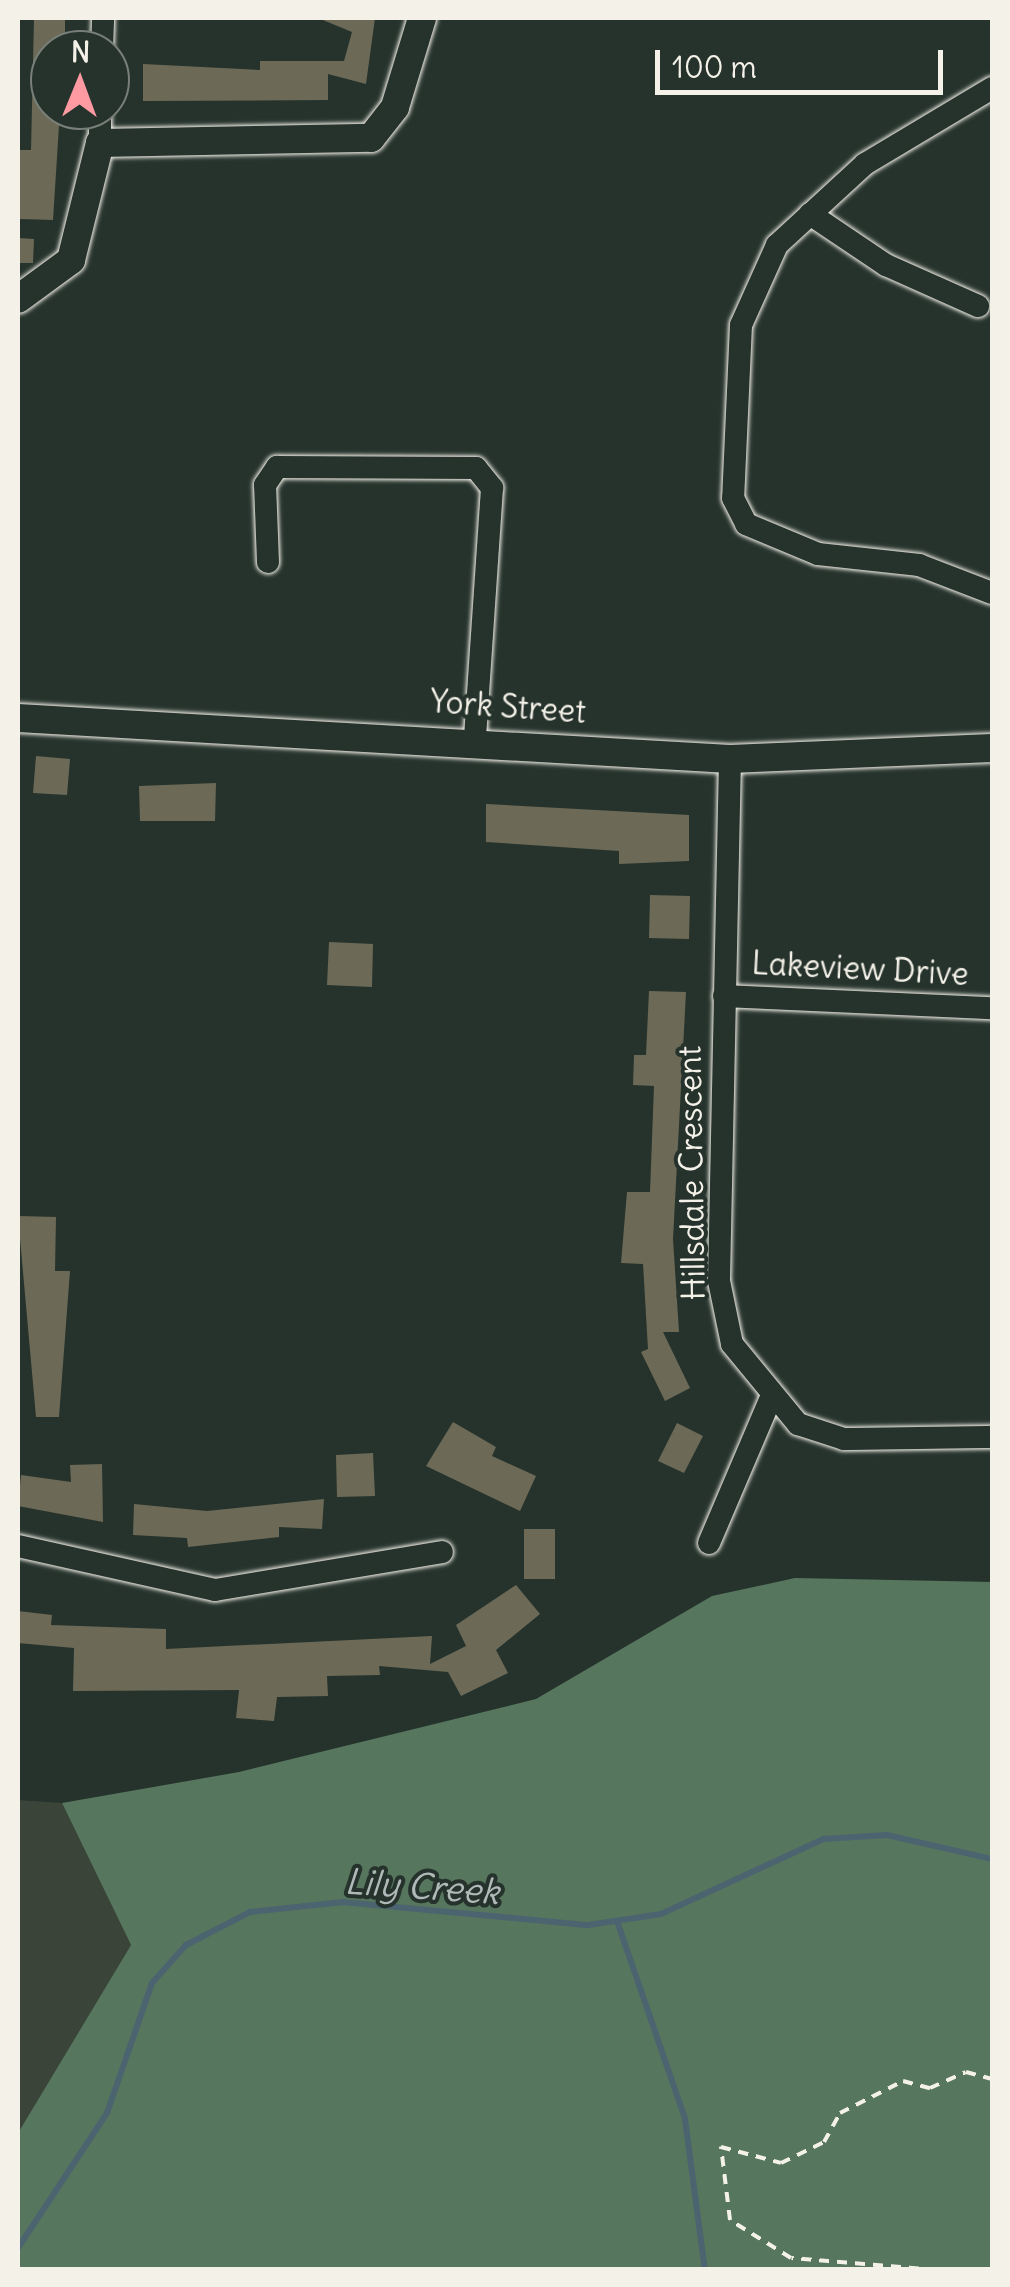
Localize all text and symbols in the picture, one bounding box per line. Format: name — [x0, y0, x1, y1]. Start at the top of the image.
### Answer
north arrow — [30, 30, 130, 130]
scale bar — [660, 30, 948, 92]
text: N — [70, 34, 90, 70]
text: 100 m — [672, 48, 757, 86]
street label: York Street — [429, 682, 587, 732]
street label: Lakeview Drive — [751, 944, 969, 994]
street label: Hillsdale Crescent — [671, 1045, 713, 1301]
water label: Lily Creek — [343, 1860, 501, 1912]

